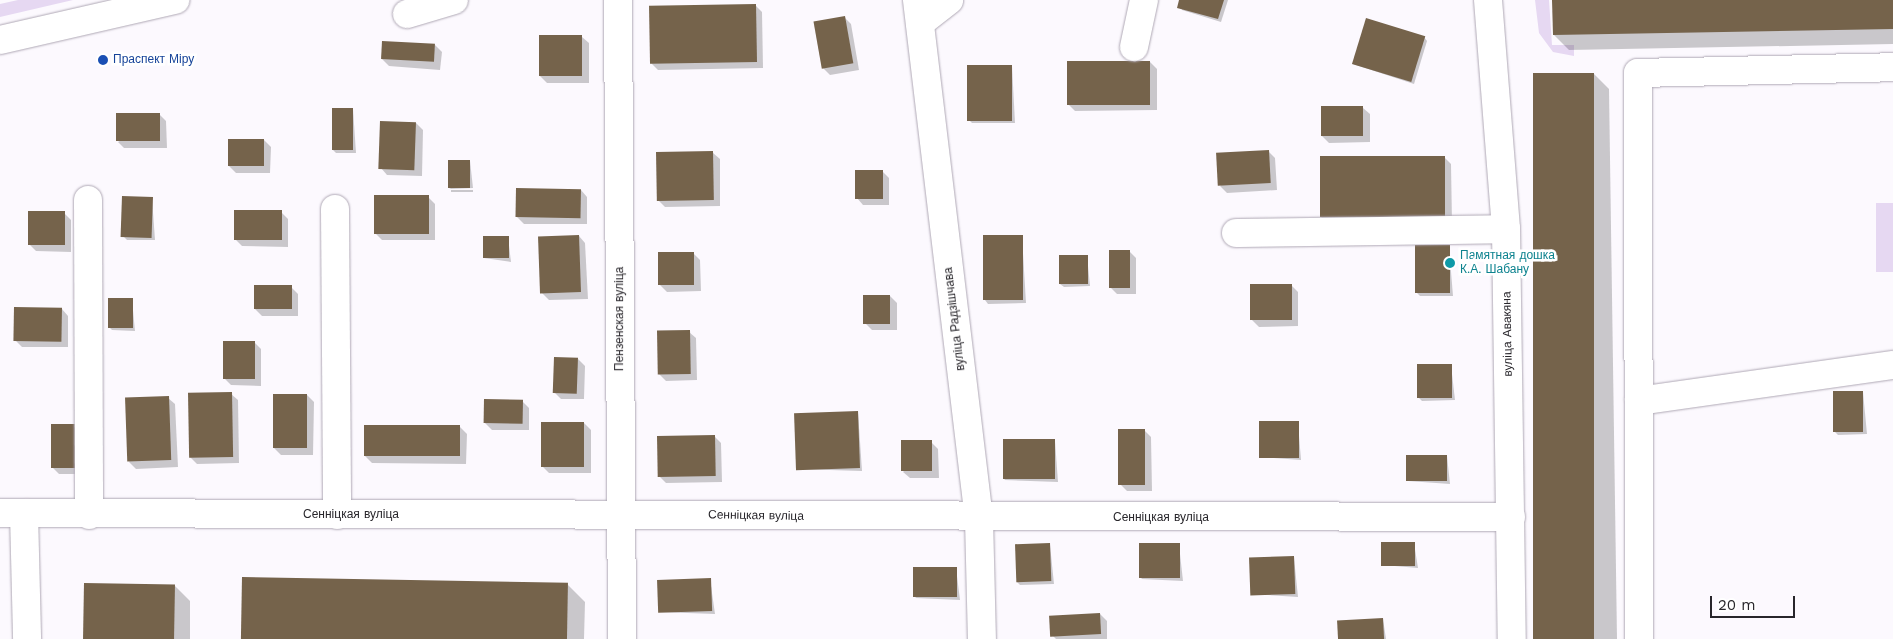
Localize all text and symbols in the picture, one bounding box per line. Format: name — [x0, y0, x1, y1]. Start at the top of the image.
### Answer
place label: Праспект Міру — [113, 53, 194, 67]
marker: Праспект Міру — [97, 54, 109, 66]
place label: Памятная дошка К.А. Шабану — [1460, 249, 1555, 277]
marker: Памятная дошка К.А. Шабану — [1444, 257, 1456, 269]
street label: вуліца Радзішчава — [942, 266, 968, 372]
street label: Пензенская вуліца — [613, 267, 627, 371]
street label: вуліца Авакяна — [1500, 291, 1516, 377]
street label: Сенніцкая вуліца — [303, 508, 399, 522]
street label: Сенніцкая вуліца — [708, 508, 804, 524]
street label: Сенніцкая вуліца — [1113, 511, 1209, 525]
scale bar — [1713, 586, 1798, 618]
text: 20 m — [1718, 596, 1756, 614]

